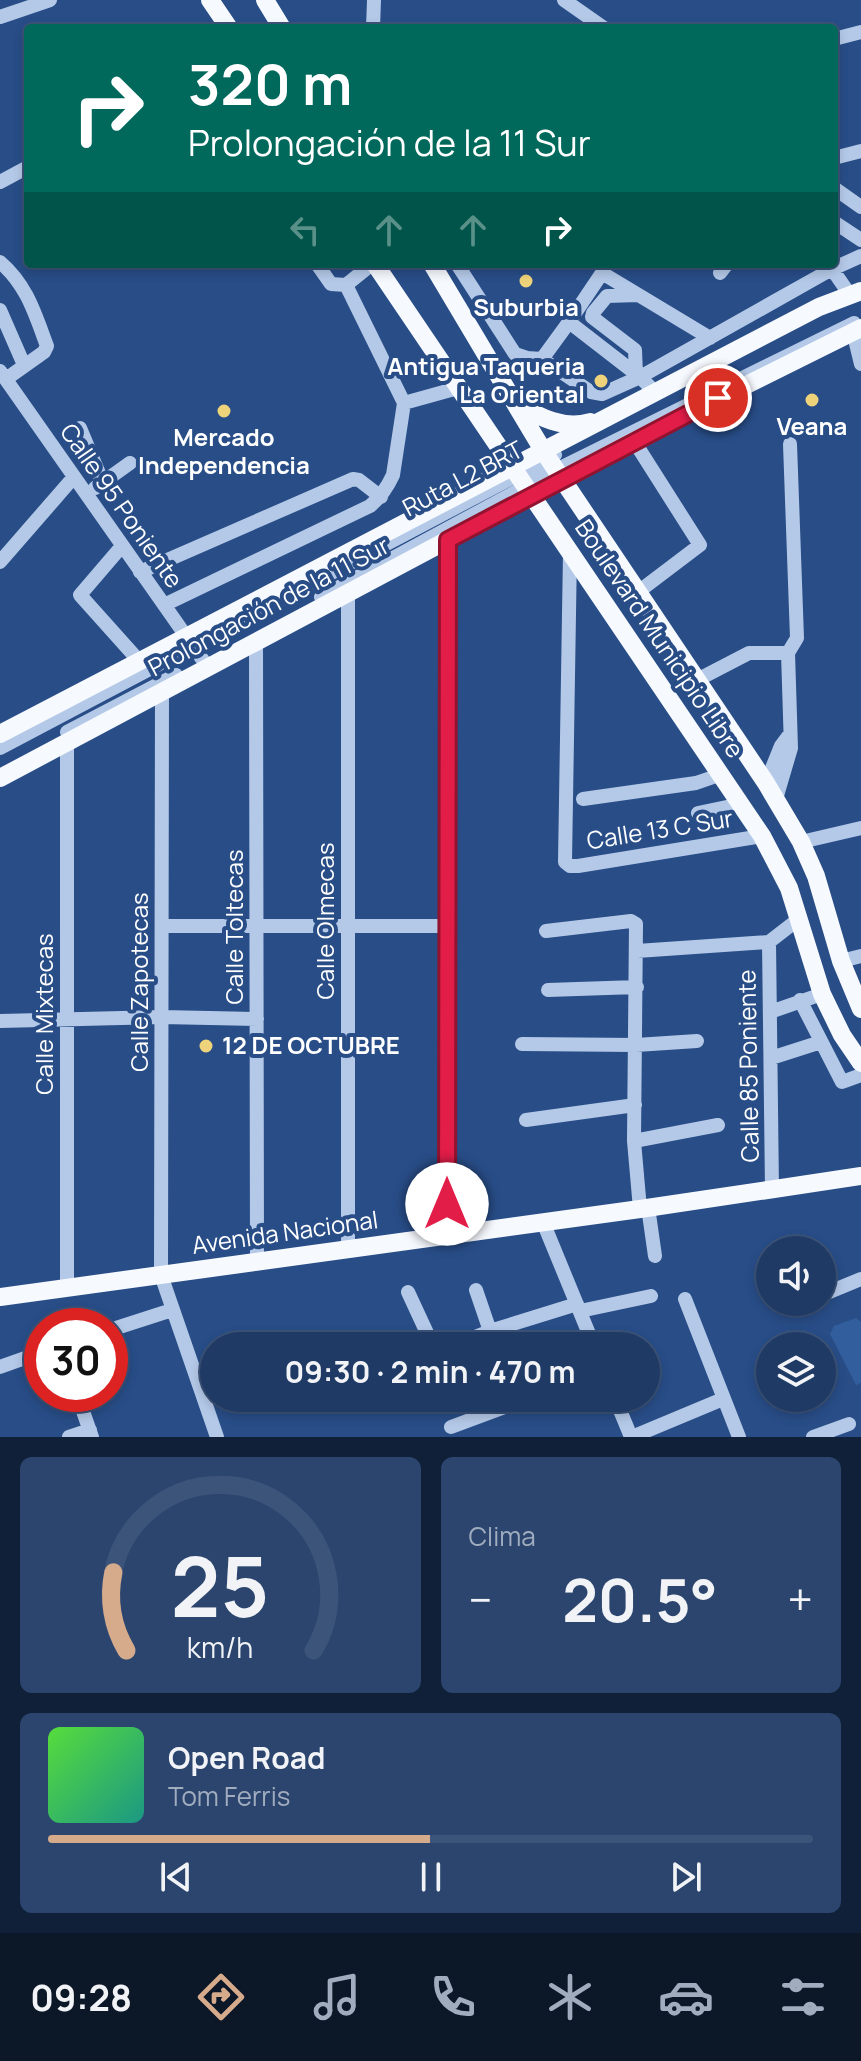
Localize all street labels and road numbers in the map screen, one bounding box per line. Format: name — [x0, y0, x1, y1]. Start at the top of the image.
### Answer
street label: Calle 95 Poniente — [53, 416, 191, 594]
street label: Ruta L2 BRT — [396, 432, 529, 523]
street label: Boulevard Municipio Libre — [568, 513, 752, 764]
street label: Prolongación de la 11 Sur — [142, 528, 395, 683]
street label: Calle 13 C Sur — [584, 801, 736, 856]
street label: Calle Olmecas — [308, 843, 341, 999]
street label: Calle Toltecas — [217, 849, 250, 1005]
street label: Calle Zapotecas — [122, 892, 155, 1072]
street label: Calle Mixtecas — [27, 933, 60, 1095]
street label: Calle 85 Poniente — [729, 969, 766, 1163]
street label: Avenida Nacional — [190, 1202, 380, 1261]

